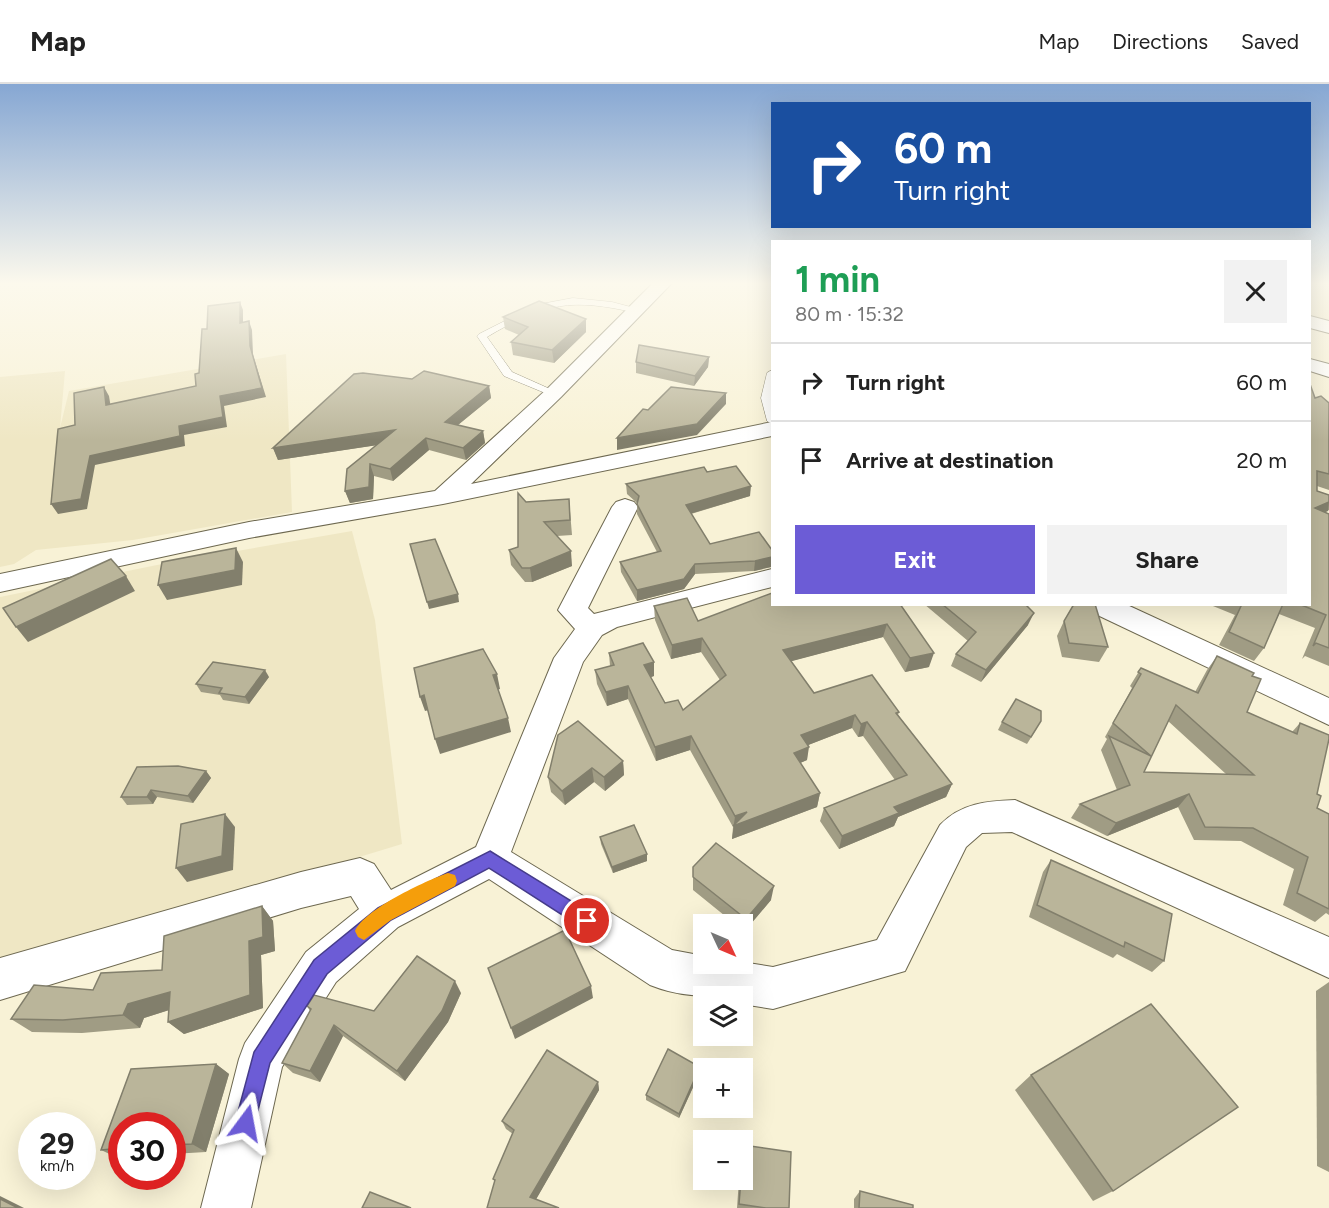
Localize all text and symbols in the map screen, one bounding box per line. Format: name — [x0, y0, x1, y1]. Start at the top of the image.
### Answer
text: Map — [30, 24, 86, 58]
text: Map — [1038, 29, 1079, 54]
text: Directions — [1112, 29, 1208, 54]
text: Saved — [1241, 29, 1299, 54]
text: 60 m — [894, 123, 992, 174]
icon: right — [795, 126, 873, 204]
text: Turn right — [894, 174, 1010, 207]
text: 1 min — [795, 258, 880, 301]
button: close — [1224, 260, 1287, 323]
text: 80 m · 15:32 — [795, 302, 904, 326]
icon: right — [795, 366, 828, 399]
text: Turn right — [846, 369, 945, 396]
text: 60 m — [1236, 369, 1287, 396]
icon: arrive — [795, 444, 828, 477]
text: Arrive at destination — [846, 447, 1054, 474]
text: 20 m — [1236, 447, 1287, 474]
button: Exit — [795, 525, 1035, 594]
button: Share — [1047, 525, 1287, 594]
pin — [561, 895, 612, 946]
icon: arrive — [570, 904, 603, 937]
north arrow — [693, 914, 753, 974]
map controls — [693, 914, 753, 1190]
button: layers — [693, 986, 753, 1046]
button: + — [693, 1058, 753, 1118]
position arrow — [214, 1091, 278, 1155]
speed limit sign: 30 — [108, 1112, 186, 1190]
text: 29 — [40, 1125, 74, 1162]
button: − — [693, 1130, 753, 1190]
text: km/h — [40, 1157, 74, 1175]

